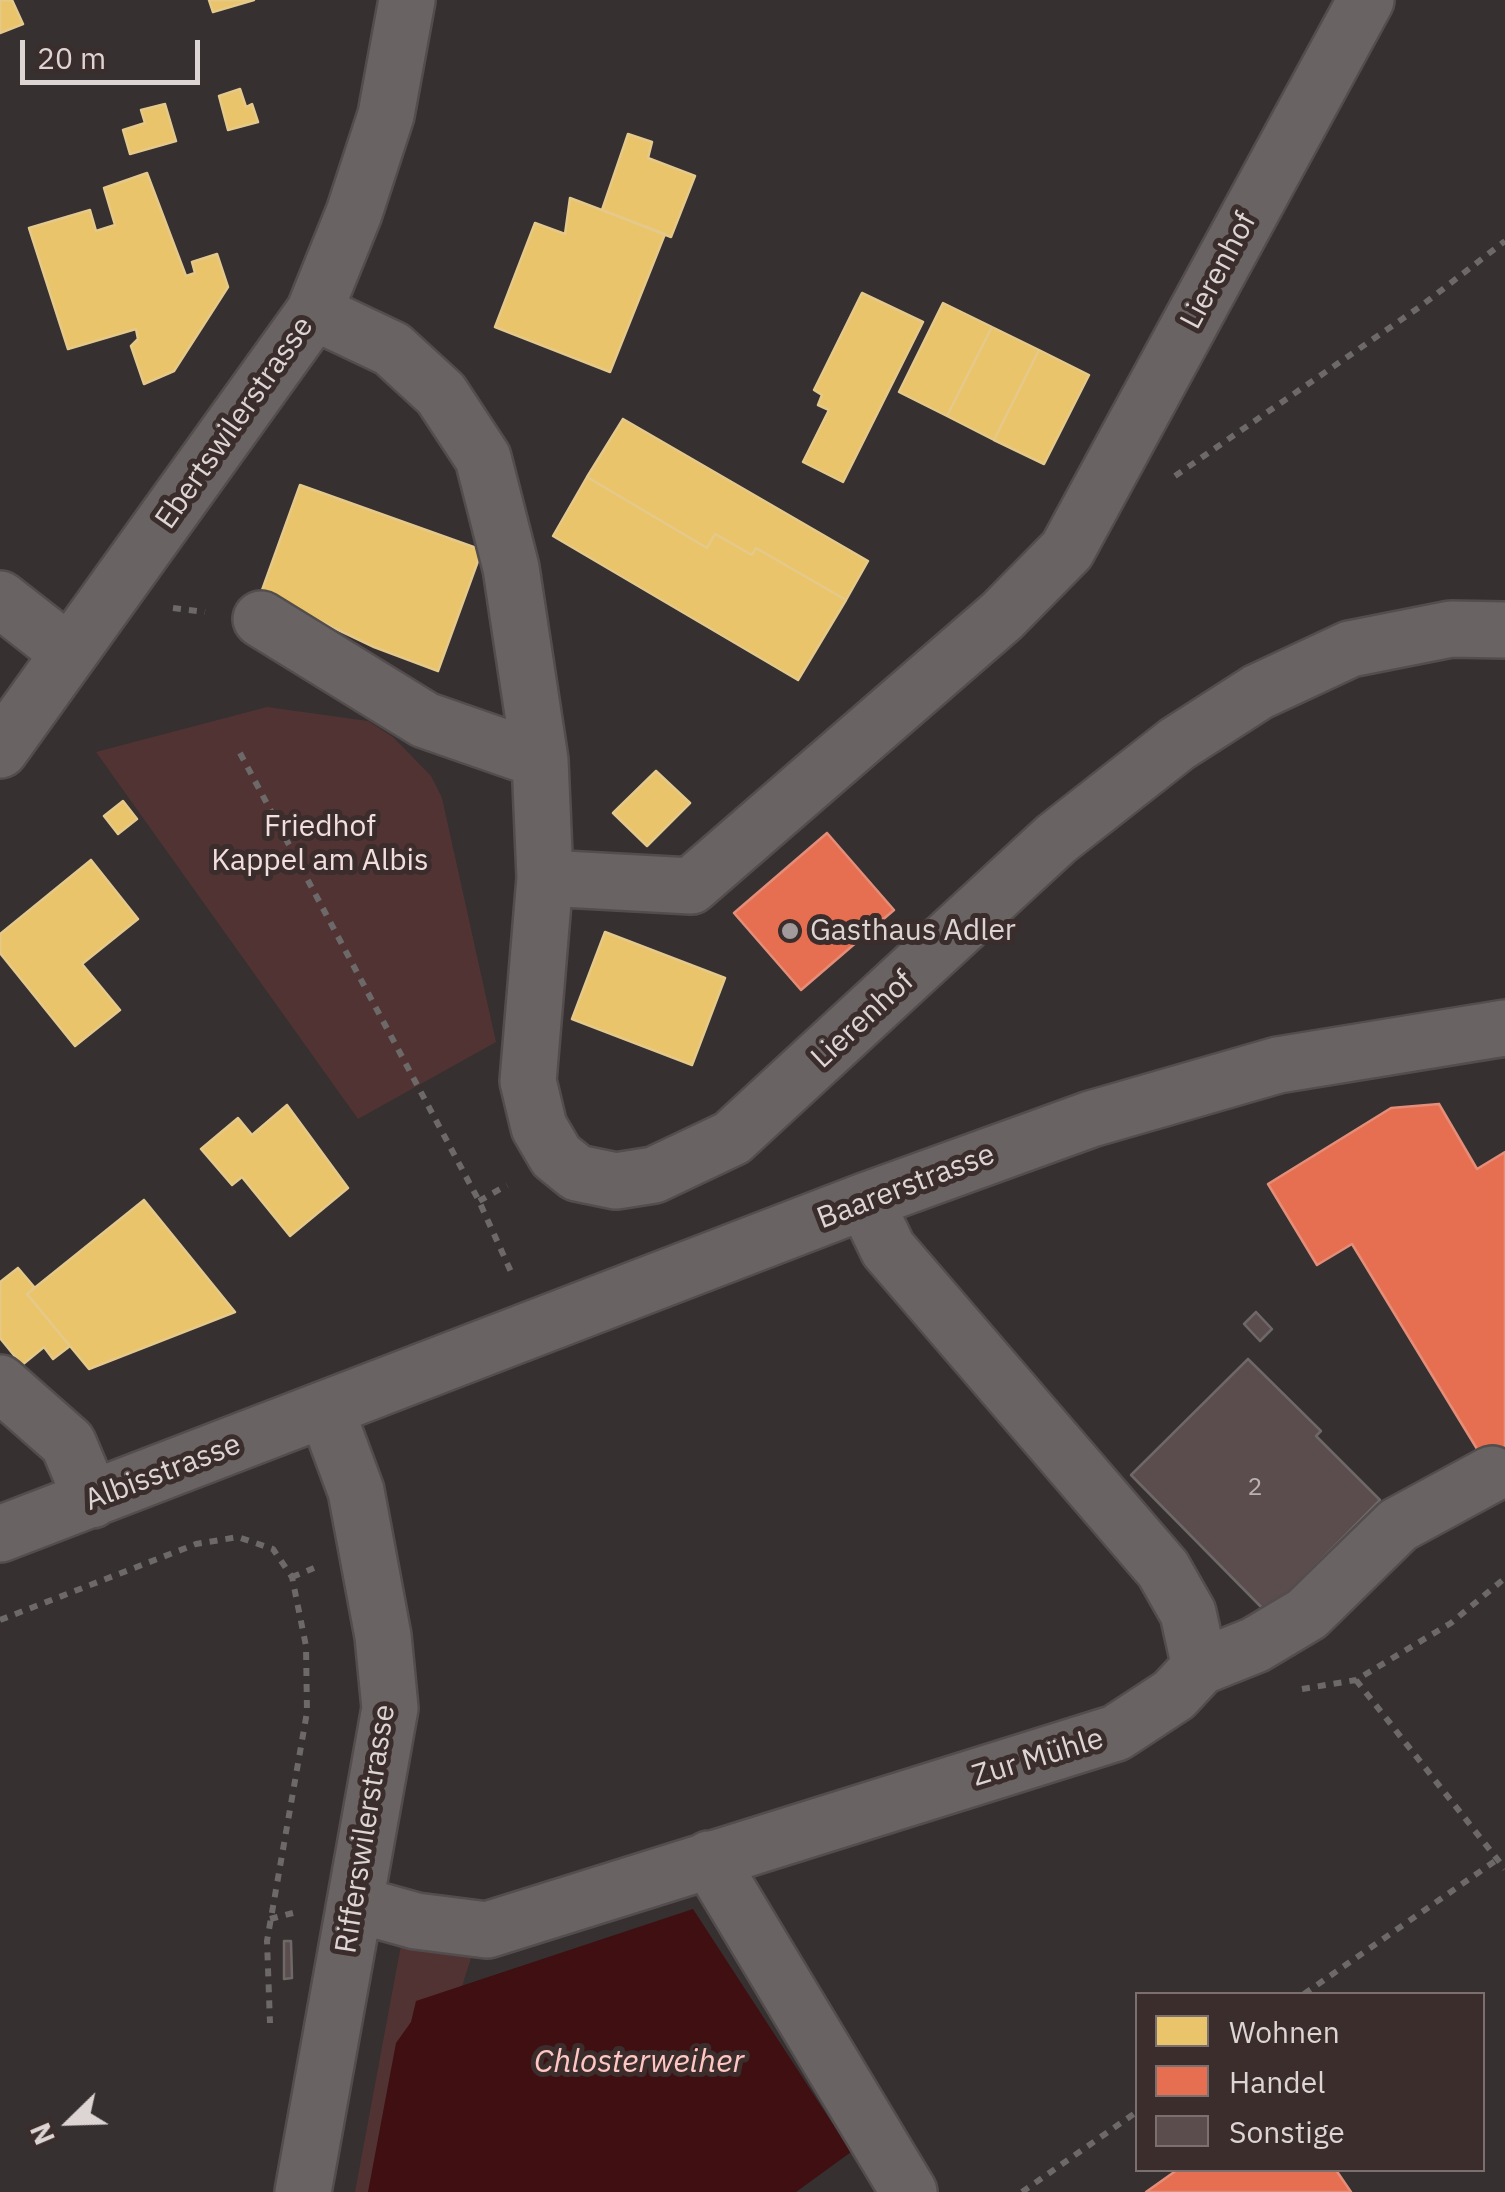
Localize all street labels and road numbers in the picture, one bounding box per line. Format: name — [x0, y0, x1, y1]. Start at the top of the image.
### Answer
street label: Lierenhof — [1173, 207, 1265, 335]
street label: Ebertswilerstrasse — [148, 310, 322, 536]
street label: Lierenhof — [804, 964, 922, 1076]
street label: Baarerstrasse — [812, 1137, 1000, 1237]
street label: Albisstrasse — [80, 1427, 246, 1519]
street label: Rifferswilerstrasse — [329, 1702, 403, 1956]
street label: Zur Mühle — [968, 1721, 1108, 1795]

